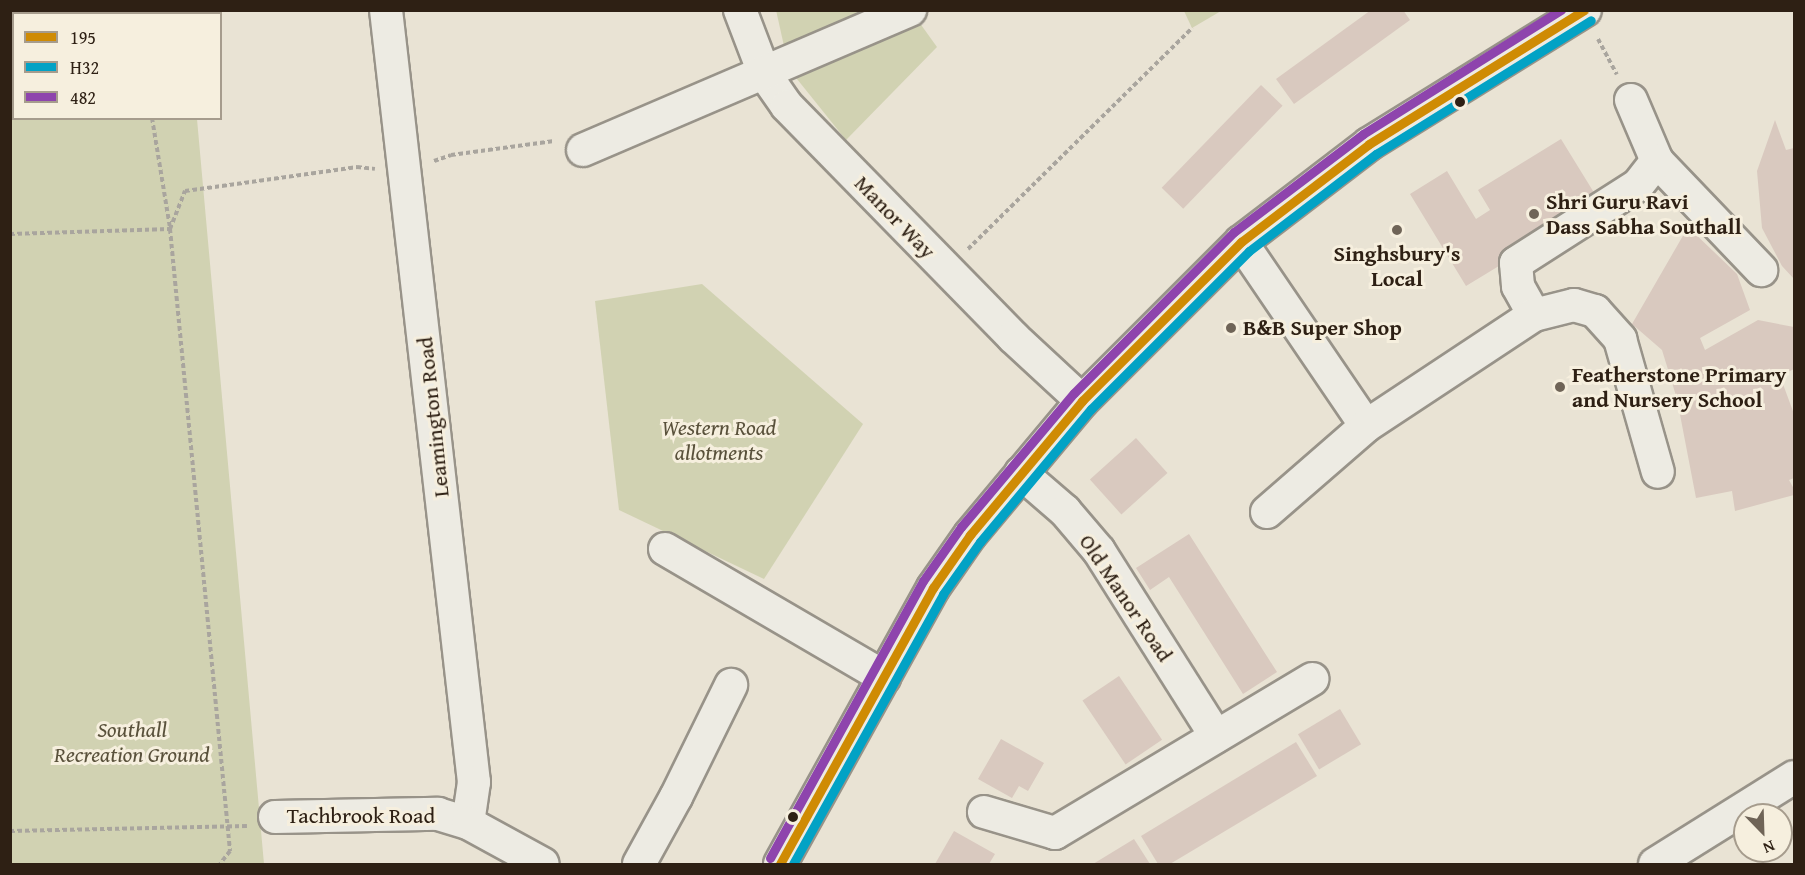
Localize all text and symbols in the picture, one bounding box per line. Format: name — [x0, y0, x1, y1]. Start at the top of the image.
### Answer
legend — [12, 12, 222, 120]
text: 195 — [70, 24, 96, 51]
text: H32 — [70, 54, 99, 81]
text: 482 — [70, 84, 96, 111]
unlabelled marker — [1454, 96, 1466, 108]
street label: Manor Way — [849, 170, 941, 264]
place label: Shri Guru Ravi Dass Sabha Southall — [1546, 188, 1741, 240]
marker: Shri Guru Ravi Dass Sabha Southall — [1527, 207, 1541, 221]
marker: Singhsbury's Local — [1390, 223, 1404, 237]
place label: Singhsbury's Local — [1333, 240, 1461, 292]
place label: B&B Super Shop — [1243, 315, 1402, 341]
marker: B&B Super Shop — [1224, 321, 1238, 335]
street label: Leamington Road — [411, 336, 455, 498]
place label: Featherstone Primary and Nursery School — [1572, 361, 1786, 412]
marker: Featherstone Primary and Nursery School — [1553, 380, 1567, 394]
park label: Western Road allotments — [662, 414, 776, 466]
street label: Old Manor Road — [1074, 529, 1178, 667]
park label: Southall Recreation Ground — [54, 716, 210, 768]
street label: Tachbrook Road — [287, 803, 435, 829]
north arrow — [1733, 803, 1793, 863]
unlabelled marker — [787, 811, 799, 823]
text: N — [1760, 835, 1779, 861]

